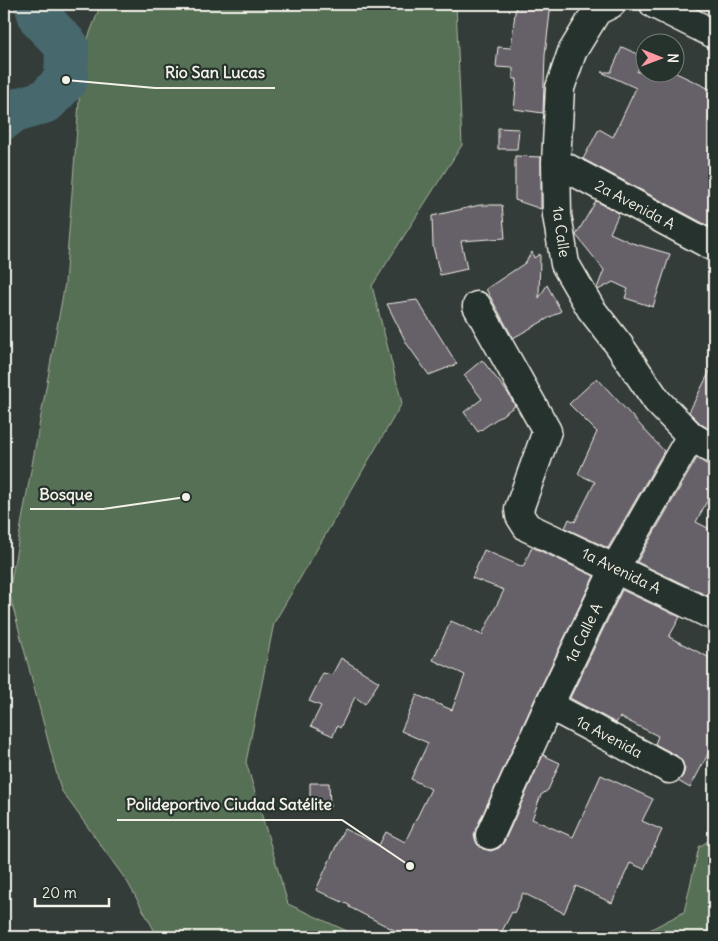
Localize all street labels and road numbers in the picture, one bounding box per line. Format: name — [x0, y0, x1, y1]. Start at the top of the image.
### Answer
street label: 2a Avenida A — [592, 176, 679, 234]
street label: 1a Calle — [549, 205, 574, 259]
street label: 1a Avenida A — [579, 543, 664, 598]
street label: 1a Calle A — [561, 599, 606, 666]
street label: 1a Avenida — [573, 711, 646, 762]

